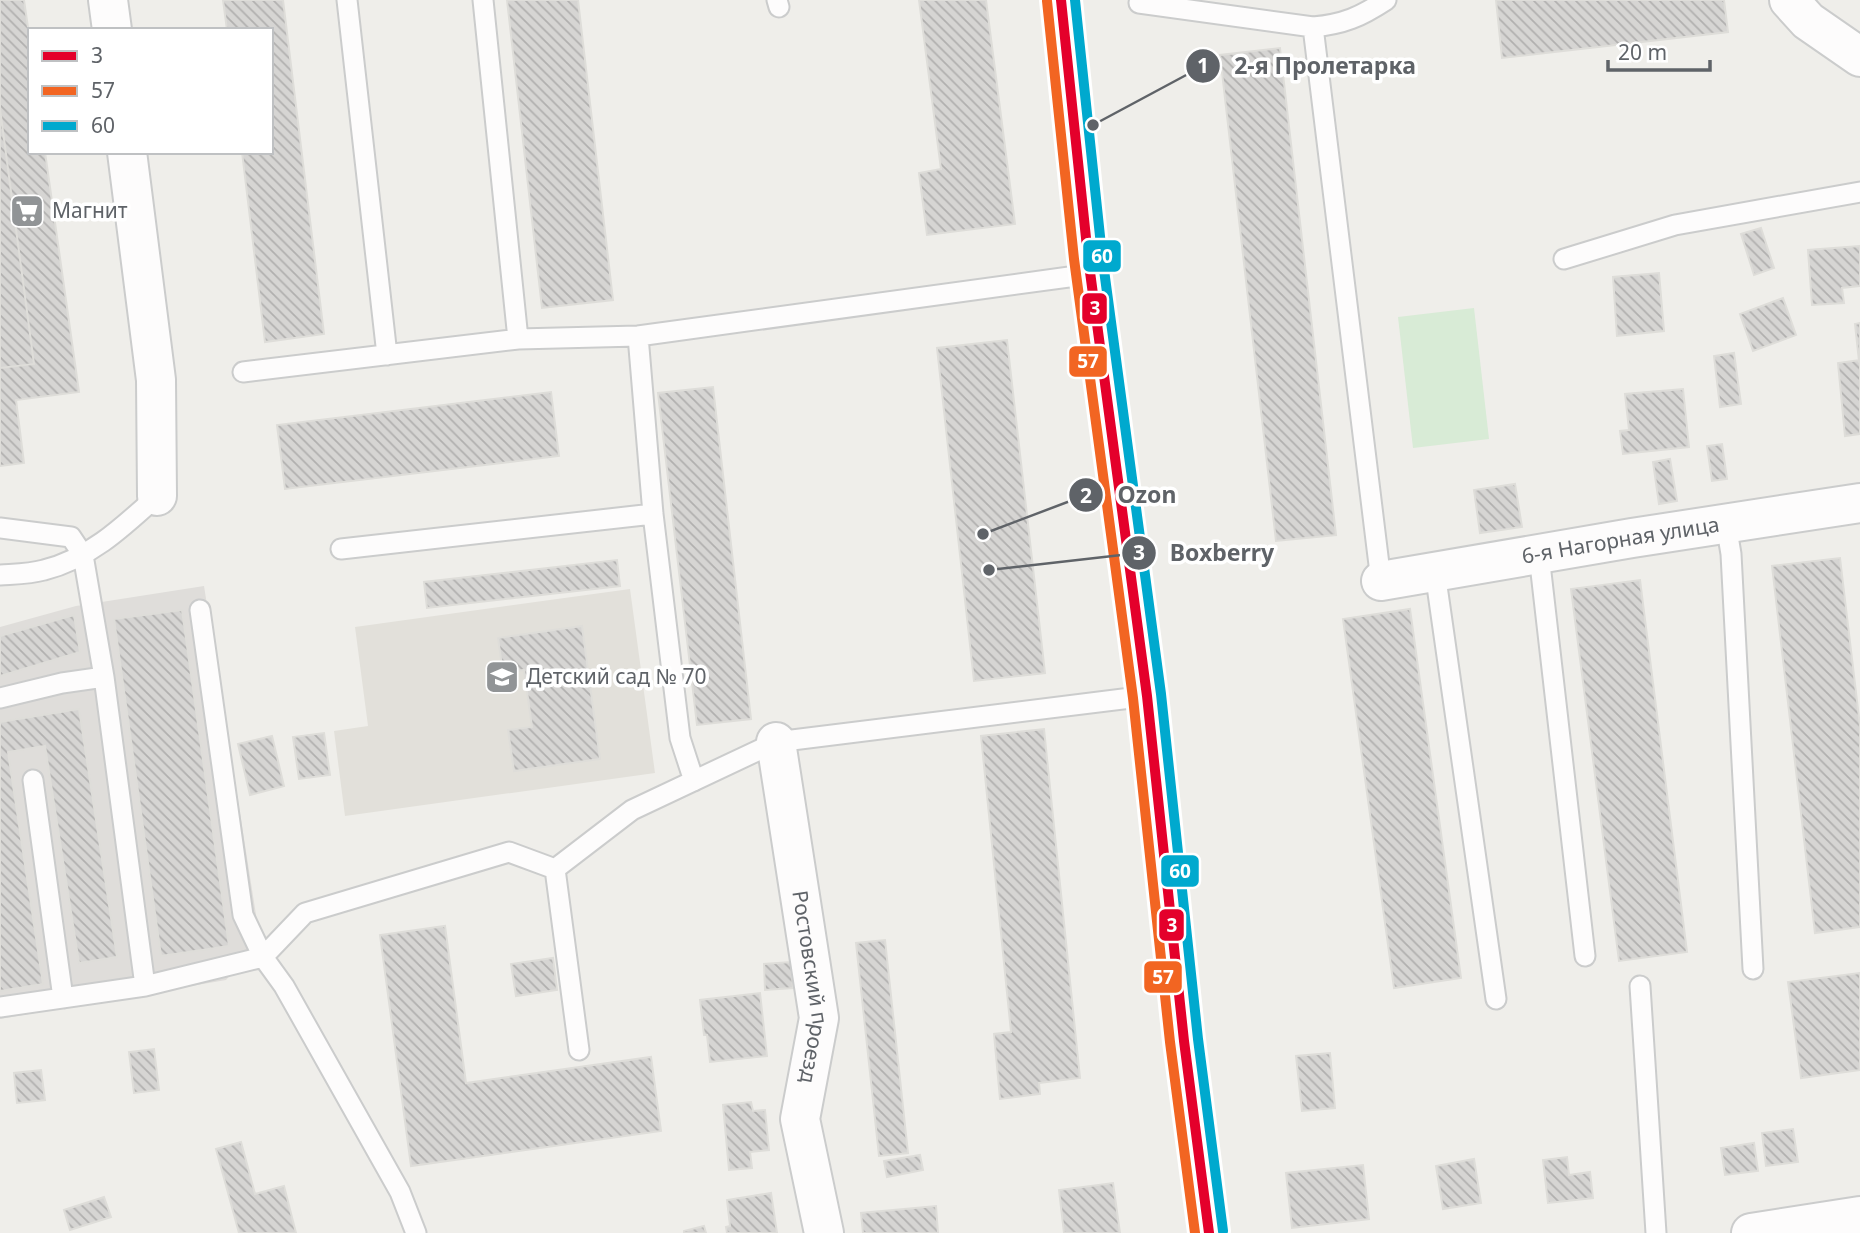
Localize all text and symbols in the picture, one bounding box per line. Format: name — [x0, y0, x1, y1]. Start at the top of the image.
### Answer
legend — [28, 28, 273, 154]
scale bar — [1608, 28, 1710, 72]
text: 20 m — [1618, 38, 1667, 66]
text: 3 — [91, 41, 103, 69]
callout: 2-я Пролетарка — [1185, 44, 1430, 88]
text: 2-я Пролетарка — [1234, 49, 1416, 81]
text: 1 — [1197, 51, 1209, 79]
text: 57 — [91, 76, 115, 104]
text: 60 — [91, 111, 115, 139]
supermarket icon: Магнит — [8, 192, 46, 230]
place label: Магнит — [52, 196, 128, 224]
line badge: 60 — [1082, 239, 1122, 273]
text: 60 — [1091, 243, 1113, 269]
line badge: 3 — [1081, 292, 1108, 325]
text: 3 — [1090, 295, 1101, 321]
line badge: 57 — [1068, 345, 1108, 378]
text: 57 — [1077, 348, 1099, 374]
callout: Ozon — [1068, 473, 1190, 517]
text: Ozon — [1118, 478, 1176, 510]
text: 2 — [1080, 481, 1092, 509]
street label: 6-я Нагорная улица — [1520, 510, 1721, 570]
callout: Boxberry — [1121, 531, 1289, 575]
text: Boxberry — [1170, 536, 1275, 568]
text: 3 — [1133, 538, 1145, 566]
school or university icon: Детский сад № 70 — [483, 658, 521, 696]
place label: Детский сад № 70 — [526, 662, 706, 690]
line badge: 60 — [1160, 854, 1200, 888]
text: 60 — [1169, 858, 1191, 884]
street label: Ростовский проезд — [786, 888, 835, 1086]
line badge: 3 — [1158, 908, 1185, 942]
text: 3 — [1167, 912, 1178, 938]
line badge: 57 — [1143, 960, 1183, 994]
text: 57 — [1152, 964, 1174, 990]

